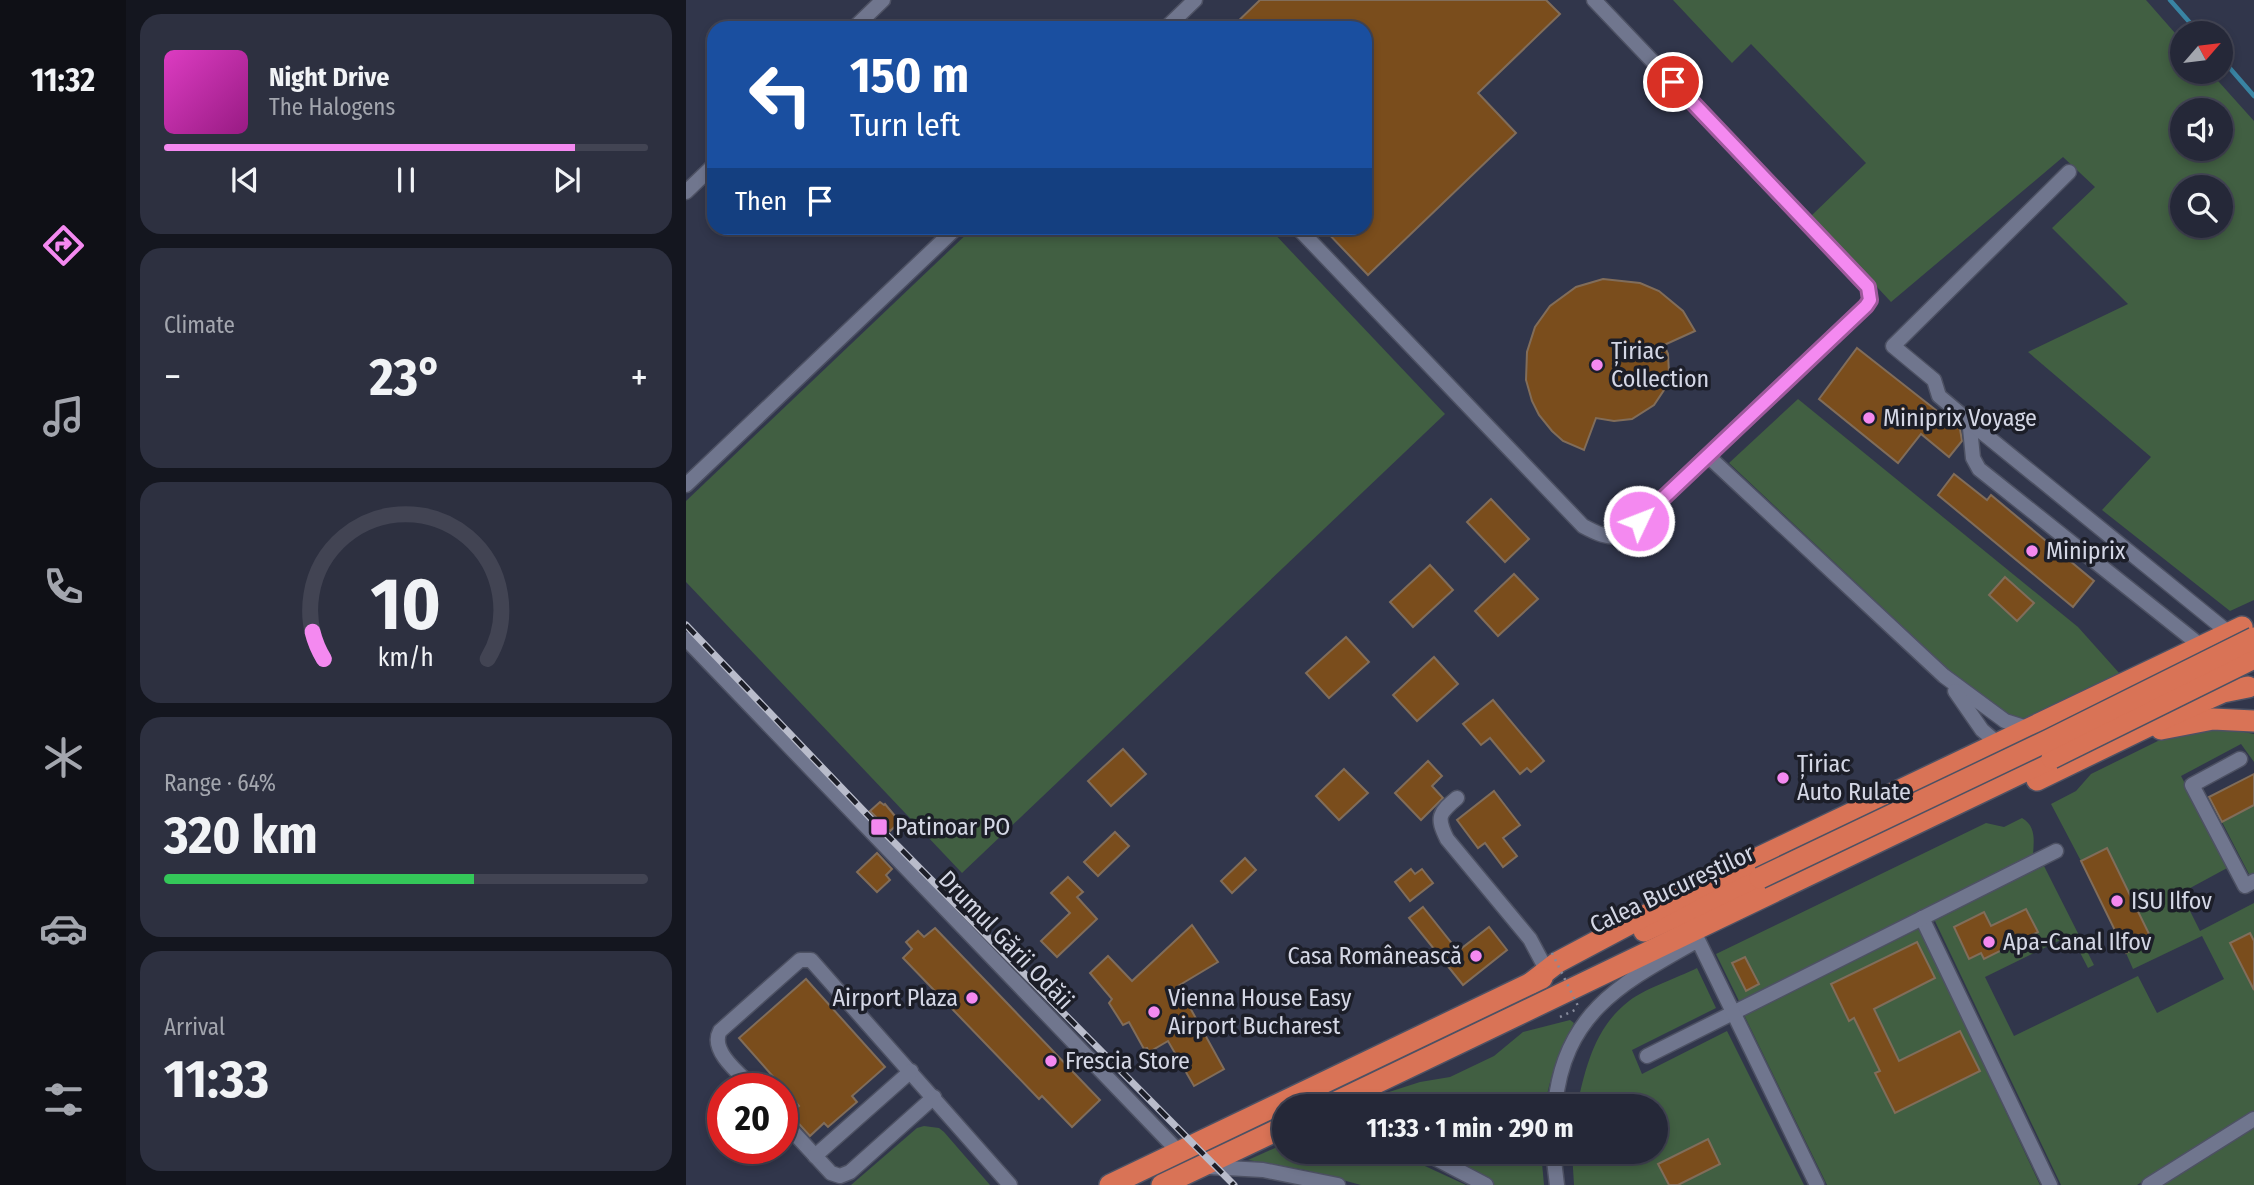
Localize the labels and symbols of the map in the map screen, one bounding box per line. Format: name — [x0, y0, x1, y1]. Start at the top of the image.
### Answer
north arrow — [2170, 21, 2233, 84]
pin — [1643, 52, 1703, 112]
place label: Țiriac Collection — [1611, 337, 1709, 393]
marker: Țiriac Collection — [1589, 357, 1605, 373]
place label: Miniprix Voyage — [1883, 404, 2037, 432]
marker: Miniprix Voyage — [1861, 410, 1877, 426]
position arrow — [1602, 484, 1676, 558]
place label: Miniprix — [2046, 537, 2126, 565]
marker: Miniprix — [2024, 543, 2040, 559]
place label: Țiriac Auto Rulate — [1797, 750, 1911, 806]
marker: Țiriac Auto Rulate — [1775, 770, 1791, 786]
place label: Patinoar PO — [895, 813, 1010, 841]
marker: Patinoar PO — [869, 817, 889, 837]
street label: Calea Bucureștilor — [1585, 838, 1760, 940]
street label: Drumul Gării Odăii — [933, 865, 1079, 1015]
place label: ISU Ilfov — [2131, 887, 2212, 915]
marker: ISU Ilfov — [2109, 893, 2125, 909]
place label: Apa-Canal Ilfov — [2003, 928, 2152, 956]
marker: Apa-Canal Ilfov — [1981, 934, 1997, 950]
place label: Casa Românească — [1287, 942, 1462, 970]
marker: Casa Românească — [1468, 948, 1484, 964]
place label: Airport Plaza — [832, 984, 958, 1012]
place label: Vienna House Easy Airport Bucharest — [1168, 984, 1352, 1040]
marker: Airport Plaza — [964, 990, 980, 1006]
marker: Vienna House Easy Airport Bucharest — [1146, 1004, 1162, 1020]
place label: Frescia Store — [1065, 1047, 1190, 1075]
marker: Frescia Store — [1043, 1053, 1059, 1069]
speed limit sign: 20 — [707, 1073, 798, 1164]

